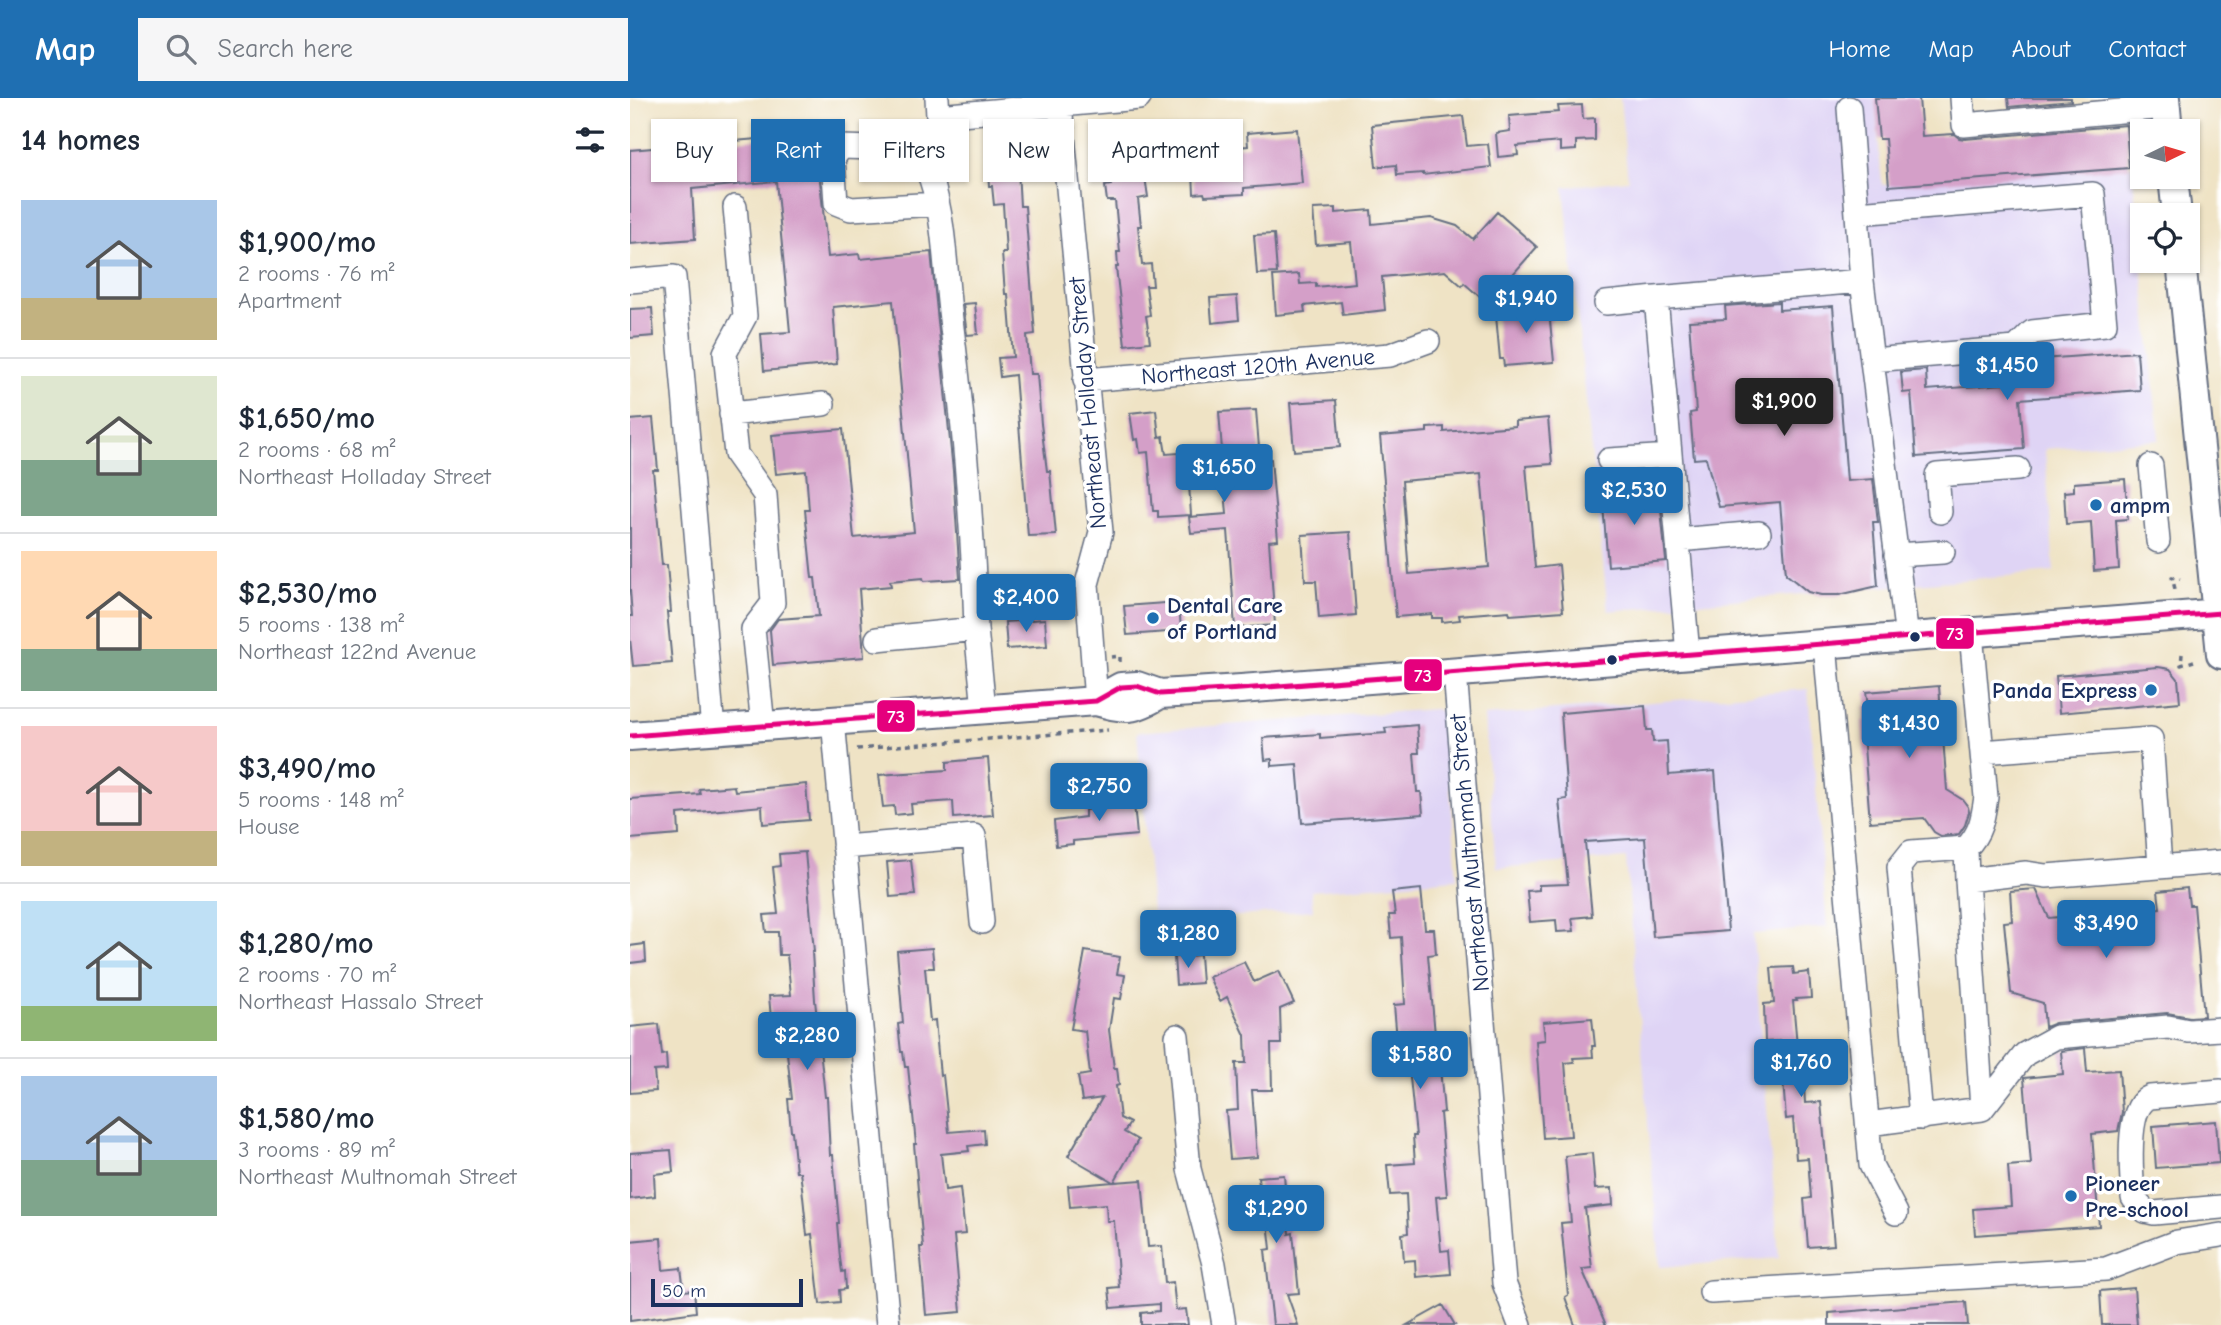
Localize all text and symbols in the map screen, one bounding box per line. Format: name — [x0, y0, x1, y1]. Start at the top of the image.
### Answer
search box — [138, 18, 628, 81]
text: Map — [35, 30, 96, 68]
icon: search — [162, 30, 200, 68]
text: Search here — [218, 34, 353, 64]
text: Home — [1829, 35, 1890, 63]
text: Map — [1928, 35, 1974, 63]
text: About — [2012, 35, 2070, 63]
text: Contact — [2108, 35, 2186, 63]
chip: Buy — [651, 119, 737, 182]
chip: Rent — [751, 119, 845, 182]
chip: Filters — [859, 119, 969, 182]
chip: New — [983, 119, 1074, 182]
chip: Apartment — [1088, 119, 1243, 182]
north arrow — [2130, 119, 2200, 189]
map controls — [2130, 119, 2200, 273]
icon: filters — [571, 121, 609, 159]
text: 14 homes — [21, 123, 140, 158]
button: locate — [2130, 203, 2200, 273]
text: $1,900/mo — [238, 225, 376, 260]
icon: home — [77, 228, 161, 312]
text: 2 rooms · 76 m² — [238, 260, 394, 287]
street label: Northeast Holladay Street — [1063, 274, 1112, 530]
pin: $1,940 — [1469, 275, 1583, 335]
text: $1,940 — [1494, 284, 1558, 311]
text: Apartment — [238, 287, 341, 314]
pin: $1,450 — [1950, 342, 2064, 402]
street label: Northeast 120th Avenue — [1140, 343, 1376, 390]
text: $1,450 — [1975, 351, 2039, 378]
pin: $1,900 — [1727, 378, 1841, 438]
text: $1,900 — [1751, 387, 1817, 414]
text: $1,650/mo — [238, 401, 375, 436]
icon: home — [77, 404, 161, 488]
text: 2 rooms · 68 m² — [238, 436, 396, 463]
pin: $1,650 — [1167, 444, 1281, 504]
text: $1,650 — [1192, 453, 1256, 480]
text: Northeast Holladay Street — [238, 463, 491, 490]
pin: $2,530 — [1577, 468, 1691, 527]
text: $2,530 — [1601, 476, 1667, 503]
place label: ampm — [2110, 492, 2170, 519]
marker: ampm — [2088, 497, 2104, 513]
pin: $2,400 — [969, 574, 1083, 634]
text: $2,530/mo — [238, 576, 377, 611]
icon: home — [77, 579, 161, 663]
text: $2,400 — [993, 583, 1059, 610]
place label: Dental Care of Portland — [1167, 592, 1283, 645]
marker: Dental Care of Portland — [1145, 610, 1161, 626]
text: 5 rooms · 138 m² — [238, 611, 404, 638]
line badge: 73 — [1935, 617, 1975, 650]
text: 73 — [1946, 623, 1964, 645]
unlabelled marker — [1908, 630, 1922, 644]
text: Northeast 122nd Avenue — [238, 638, 476, 665]
unlabelled marker — [1605, 653, 1619, 667]
line badge: 73 — [1403, 658, 1443, 692]
text: 73 — [1414, 665, 1432, 687]
place label: Panda Express — [1992, 677, 2137, 704]
marker: Panda Express — [2143, 682, 2159, 698]
line badge: 73 — [876, 699, 916, 733]
pin: $1,430 — [1852, 700, 1966, 760]
text: 73 — [887, 706, 905, 728]
text: $1,430 — [1878, 709, 1940, 736]
street label: Northeast Multnomah Street — [1444, 712, 1495, 993]
text: $3,490/mo — [238, 751, 376, 786]
icon: home — [77, 754, 161, 838]
pin: $2,750 — [1042, 764, 1156, 823]
text: $2,750 — [1066, 772, 1132, 799]
text: 5 rooms · 148 m² — [238, 786, 404, 813]
text: House — [238, 813, 300, 840]
pin: $3,490 — [2049, 900, 2163, 960]
text: $3,490 — [2073, 909, 2139, 936]
pin: $1,280 — [1131, 910, 1245, 970]
text: $1,280 — [1156, 919, 1220, 946]
text: $1,280/mo — [238, 926, 374, 961]
icon: home — [77, 929, 161, 1013]
text: 2 rooms · 70 m² — [238, 961, 396, 988]
text: Northeast Hassalo Street — [238, 988, 482, 1015]
pin: $2,280 — [750, 1012, 864, 1072]
text: $2,280 — [774, 1021, 840, 1048]
pin: $1,580 — [1363, 1032, 1477, 1091]
text: $1,580 — [1388, 1040, 1452, 1067]
pin: $1,760 — [1744, 1040, 1858, 1099]
text: $1,760 — [1770, 1048, 1832, 1075]
text: $1,580/mo — [238, 1101, 375, 1136]
icon: home — [77, 1104, 161, 1188]
text: 3 rooms · 89 m² — [238, 1136, 395, 1163]
text: Northeast Multnomah Street — [238, 1163, 517, 1190]
place label: Pioneer Pre-school — [2085, 1170, 2189, 1223]
pin: $1,290 — [1219, 1186, 1333, 1245]
marker: Pioneer Pre-school — [2063, 1188, 2079, 1204]
text: $1,290 — [1244, 1194, 1308, 1221]
scale bar — [651, 1276, 803, 1308]
text: 50 m — [662, 1280, 706, 1302]

